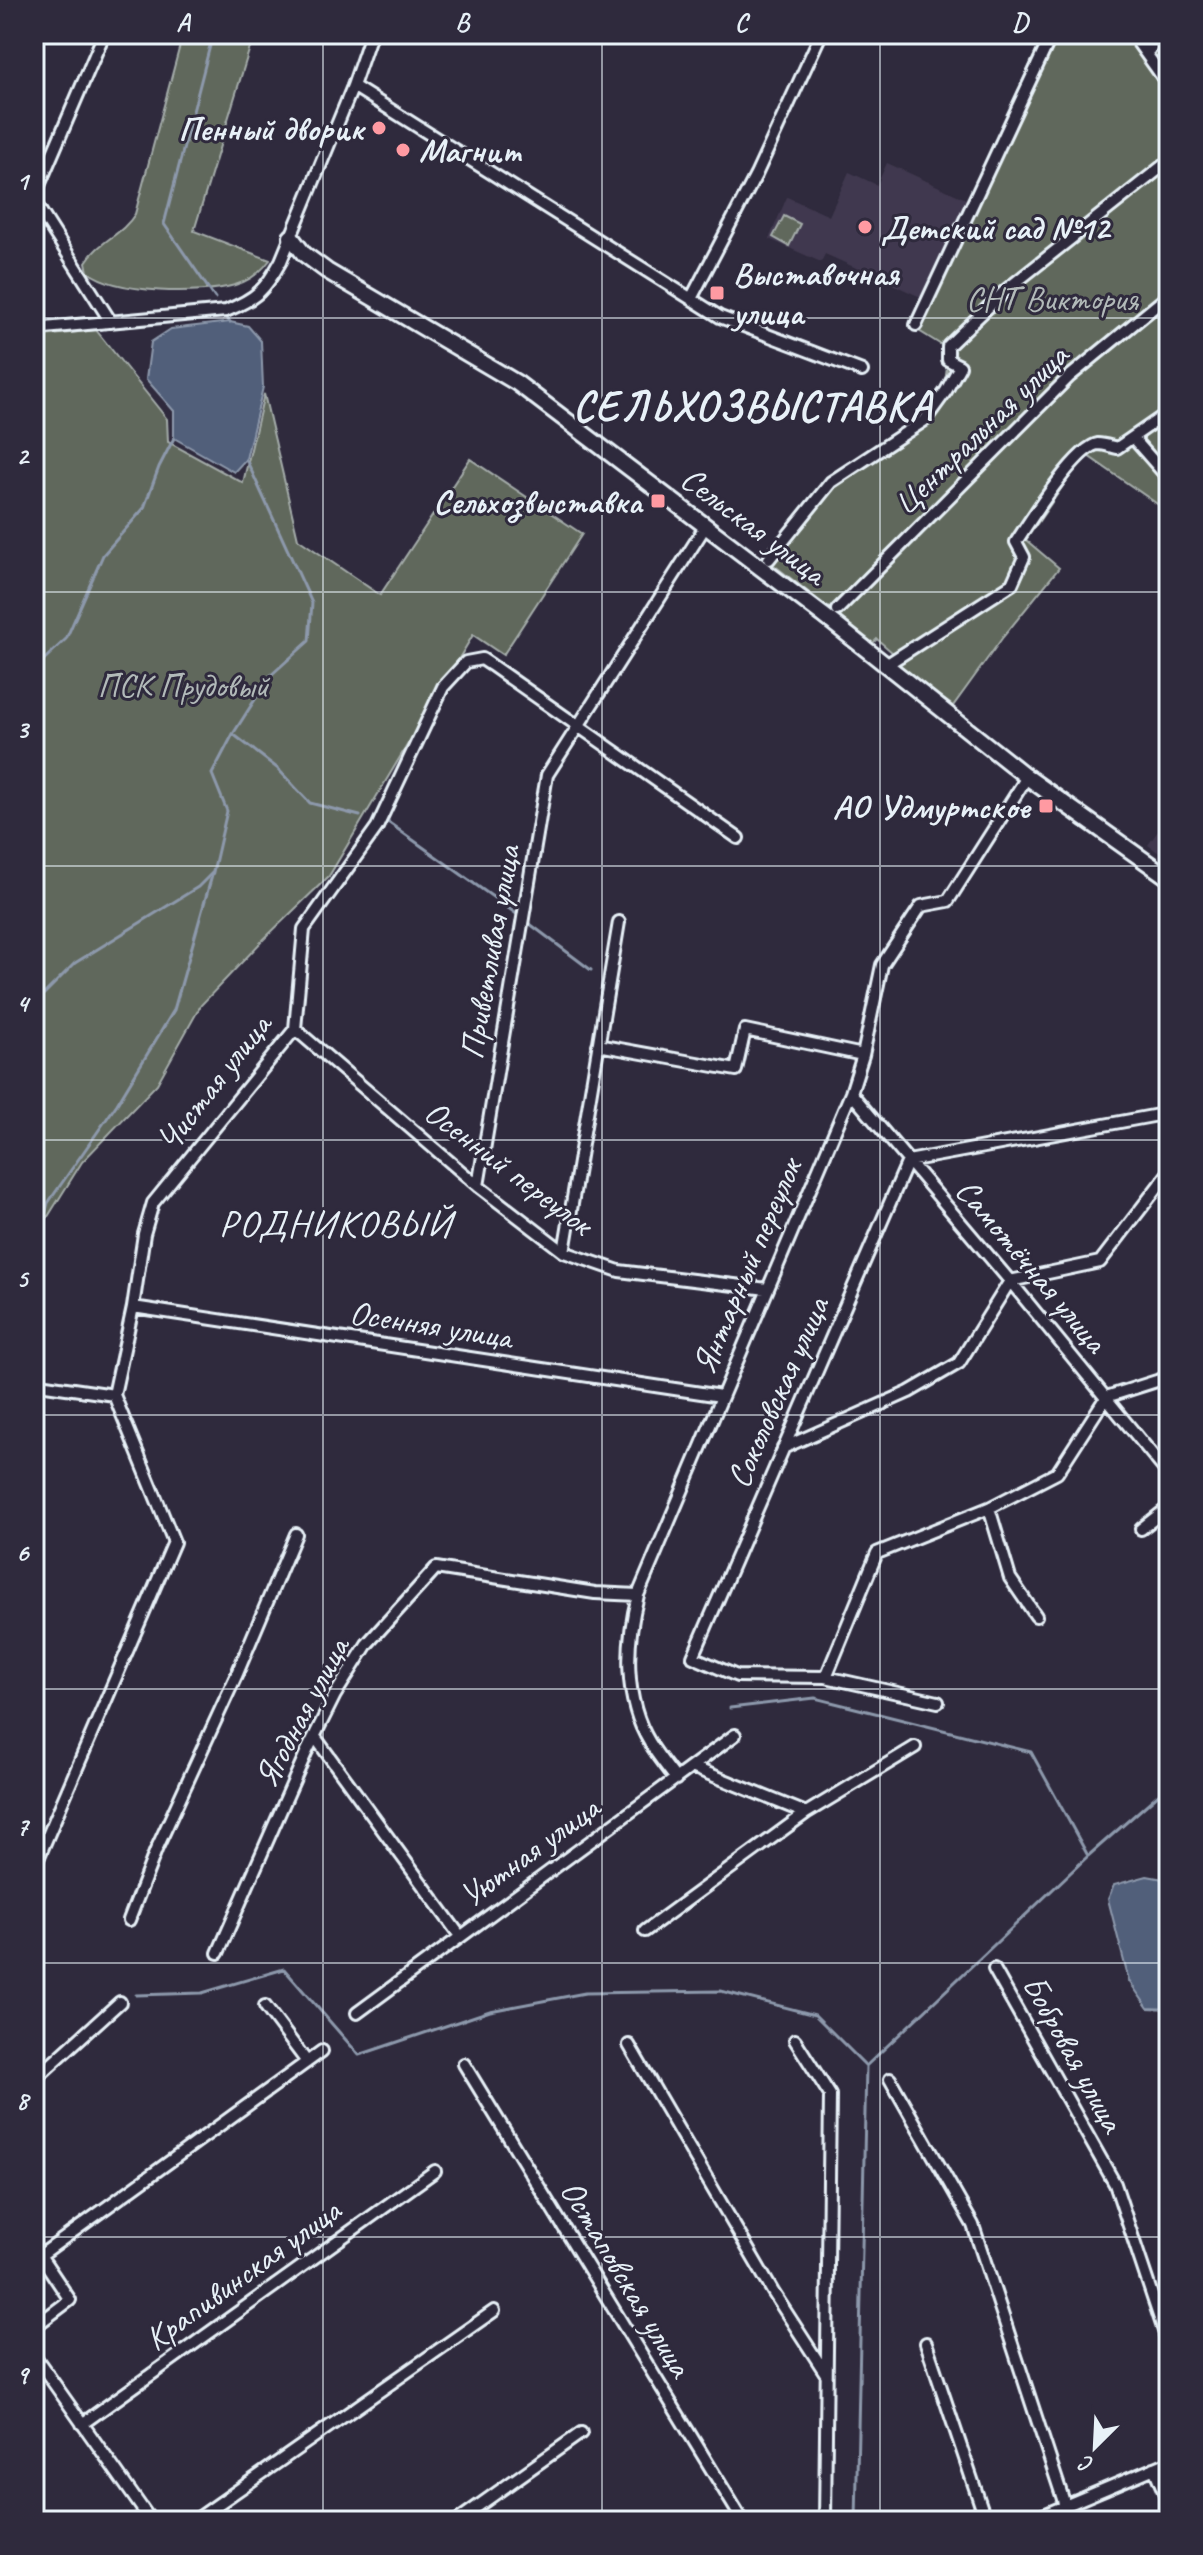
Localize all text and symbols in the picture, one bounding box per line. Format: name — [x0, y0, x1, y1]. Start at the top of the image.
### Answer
text: A — [176, 6, 191, 39]
text: B — [455, 6, 471, 39]
text: C — [735, 6, 751, 39]
text: D — [1012, 6, 1030, 39]
place label: Пенный дворик — [179, 107, 367, 150]
marker: Пенный дворик — [370, 119, 388, 137]
place label: Магнит — [419, 129, 523, 172]
marker: Магнит — [394, 141, 412, 159]
text: 1 — [16, 165, 31, 198]
place label: Детский сад №12 — [881, 206, 1112, 249]
marker: Детский сад №12 — [856, 218, 874, 236]
place label: Выставочная улица — [730, 252, 900, 334]
park label: СНТ Виктория — [966, 277, 1140, 320]
marker: Выставочная улица — [708, 284, 726, 302]
street label: Центральная улица — [883, 333, 1079, 524]
district label: СЕЛЬХОЗВЫСТАВКА — [573, 380, 934, 433]
text: 2 — [16, 439, 30, 472]
street label: Сельская улица — [672, 457, 837, 596]
place label: Сельхозвыставка — [433, 480, 644, 524]
marker: Сельхозвыставка — [649, 492, 667, 510]
park label: ПСК Прудовый — [97, 664, 270, 707]
text: 3 — [16, 713, 30, 746]
place label: АО Удмуртское — [833, 785, 1032, 828]
marker: АО Удмуртское — [1037, 797, 1055, 815]
street label: Приветливая улица — [450, 840, 530, 1062]
text: 4 — [16, 987, 31, 1020]
street label: Чистая улица — [147, 1003, 282, 1159]
street label: Осенний переулок — [416, 1090, 604, 1247]
street label: Янтарный переулок — [682, 1149, 812, 1380]
street label: Самотёчная улица — [946, 1169, 1118, 1363]
district label: РОДНИКОВЫЙ — [219, 1200, 457, 1247]
text: 5 — [16, 1262, 30, 1295]
street label: Соколовская улица — [716, 1288, 839, 1494]
street label: Осенняя улица — [347, 1290, 518, 1359]
text: 6 — [16, 1536, 30, 1569]
street label: Ягодная улица — [244, 1627, 360, 1794]
street label: Уютная улица — [451, 1784, 610, 1917]
text: 7 — [16, 1810, 30, 1843]
street label: Бобровая улица — [1013, 1967, 1135, 2141]
text: 8 — [16, 2084, 31, 2117]
street label: Остаповская улица — [551, 2172, 703, 2386]
street label: Крапивинская улица — [136, 2188, 350, 2360]
text: 9 — [16, 2358, 30, 2391]
north arrow — [1055, 2407, 1135, 2487]
text: С — [1074, 2448, 1098, 2479]

